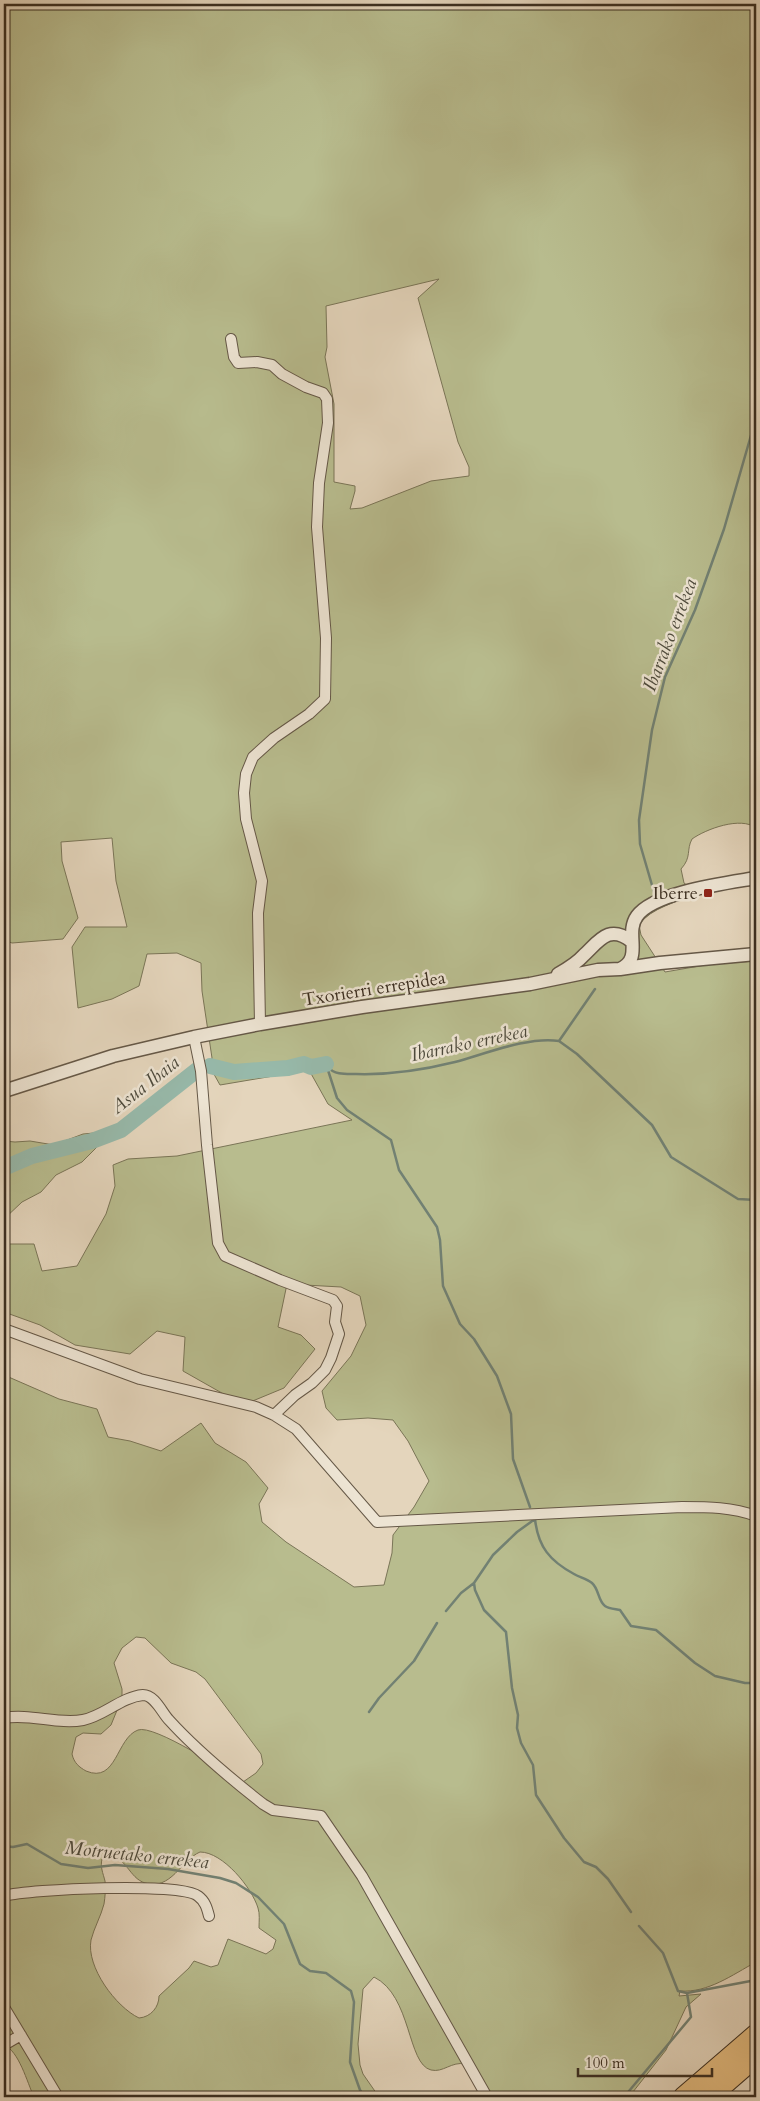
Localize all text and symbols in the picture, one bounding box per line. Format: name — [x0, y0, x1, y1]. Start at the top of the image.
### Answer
water label: Ibarrako errekea — [637, 575, 704, 695]
place label: Iberre — [653, 881, 698, 906]
marker: Iberre — [702, 887, 714, 899]
street label: Txorierri errepidea — [301, 965, 447, 1013]
water label: Ibarrako errekea — [408, 1018, 530, 1068]
water label: Asua Ibaia — [104, 1050, 185, 1121]
water label: Motruetako errekea — [64, 1835, 211, 1876]
scale bar — [578, 2046, 711, 2078]
text: 100 m — [585, 2053, 625, 2073]

